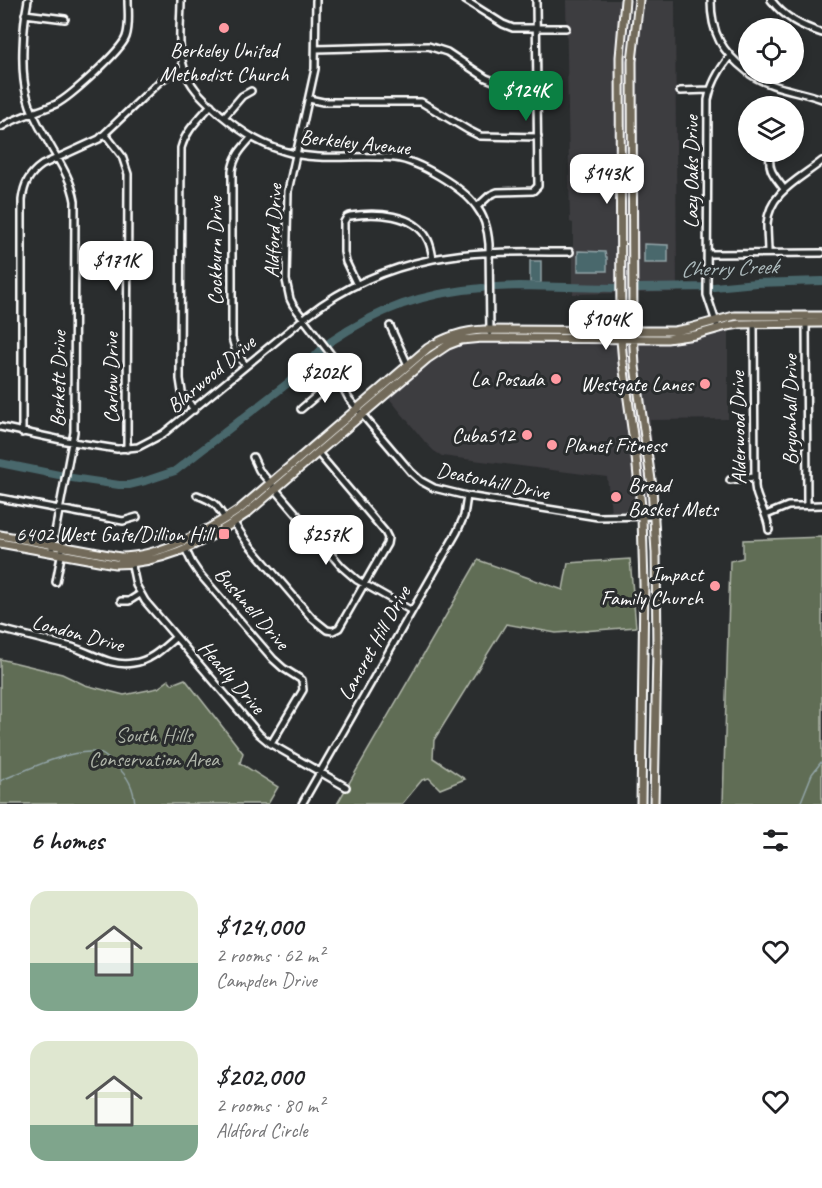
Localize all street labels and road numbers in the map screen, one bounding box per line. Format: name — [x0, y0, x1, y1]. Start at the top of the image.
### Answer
street label: Lazy Oaks Drive — [678, 113, 704, 229]
street label: Berkeley Avenue — [299, 123, 413, 161]
street label: Aldford Drive — [258, 182, 288, 279]
street label: Cockburn Drive — [202, 194, 228, 305]
street label: Berkett Drive — [44, 329, 72, 427]
street label: Blarwood Drive — [161, 329, 262, 419]
street label: Carlow Drive — [98, 330, 124, 424]
street label: Bryonhall Drive — [777, 353, 803, 465]
street label: Alderwood Drive — [724, 370, 752, 485]
street label: Deatonhill Drive — [434, 456, 553, 506]
street label: Bushnell Drive — [209, 561, 296, 656]
street label: Lancret Hill Drive — [332, 580, 417, 705]
street label: London Drive — [29, 608, 129, 658]
street label: Headly Drive — [193, 635, 272, 720]

